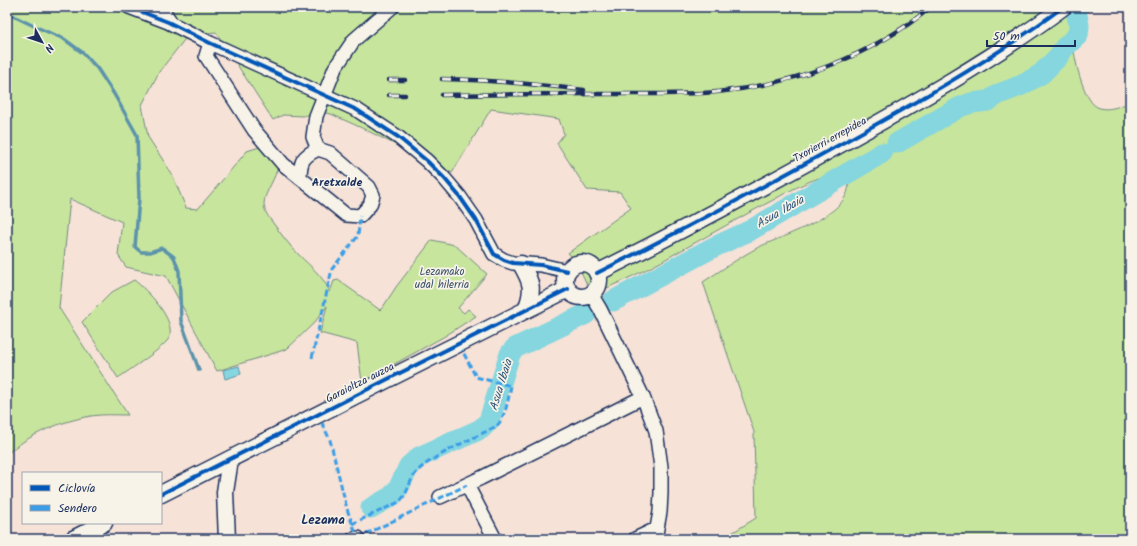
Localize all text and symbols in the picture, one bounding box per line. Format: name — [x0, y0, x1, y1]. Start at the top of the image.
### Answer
north arrow — [22, 22, 62, 62]
scale bar — [987, 22, 1075, 48]
text: 50 m — [993, 27, 1020, 46]
text: N — [40, 39, 58, 56]
street label: Txorierri errepidea — [790, 112, 870, 168]
district label: Aretxalde — [312, 173, 362, 192]
water label: Asua Ibaia — [752, 190, 809, 233]
park label: Lezamako udal hilerria — [415, 263, 469, 294]
water label: Asua Ibaia — [484, 356, 518, 413]
street label: Garaioltza auzoa — [322, 358, 398, 408]
legend — [22, 472, 162, 524]
text: Ciclovía — [58, 479, 96, 498]
text: Sendero — [58, 499, 97, 518]
district label: Lezama — [301, 510, 345, 531]

